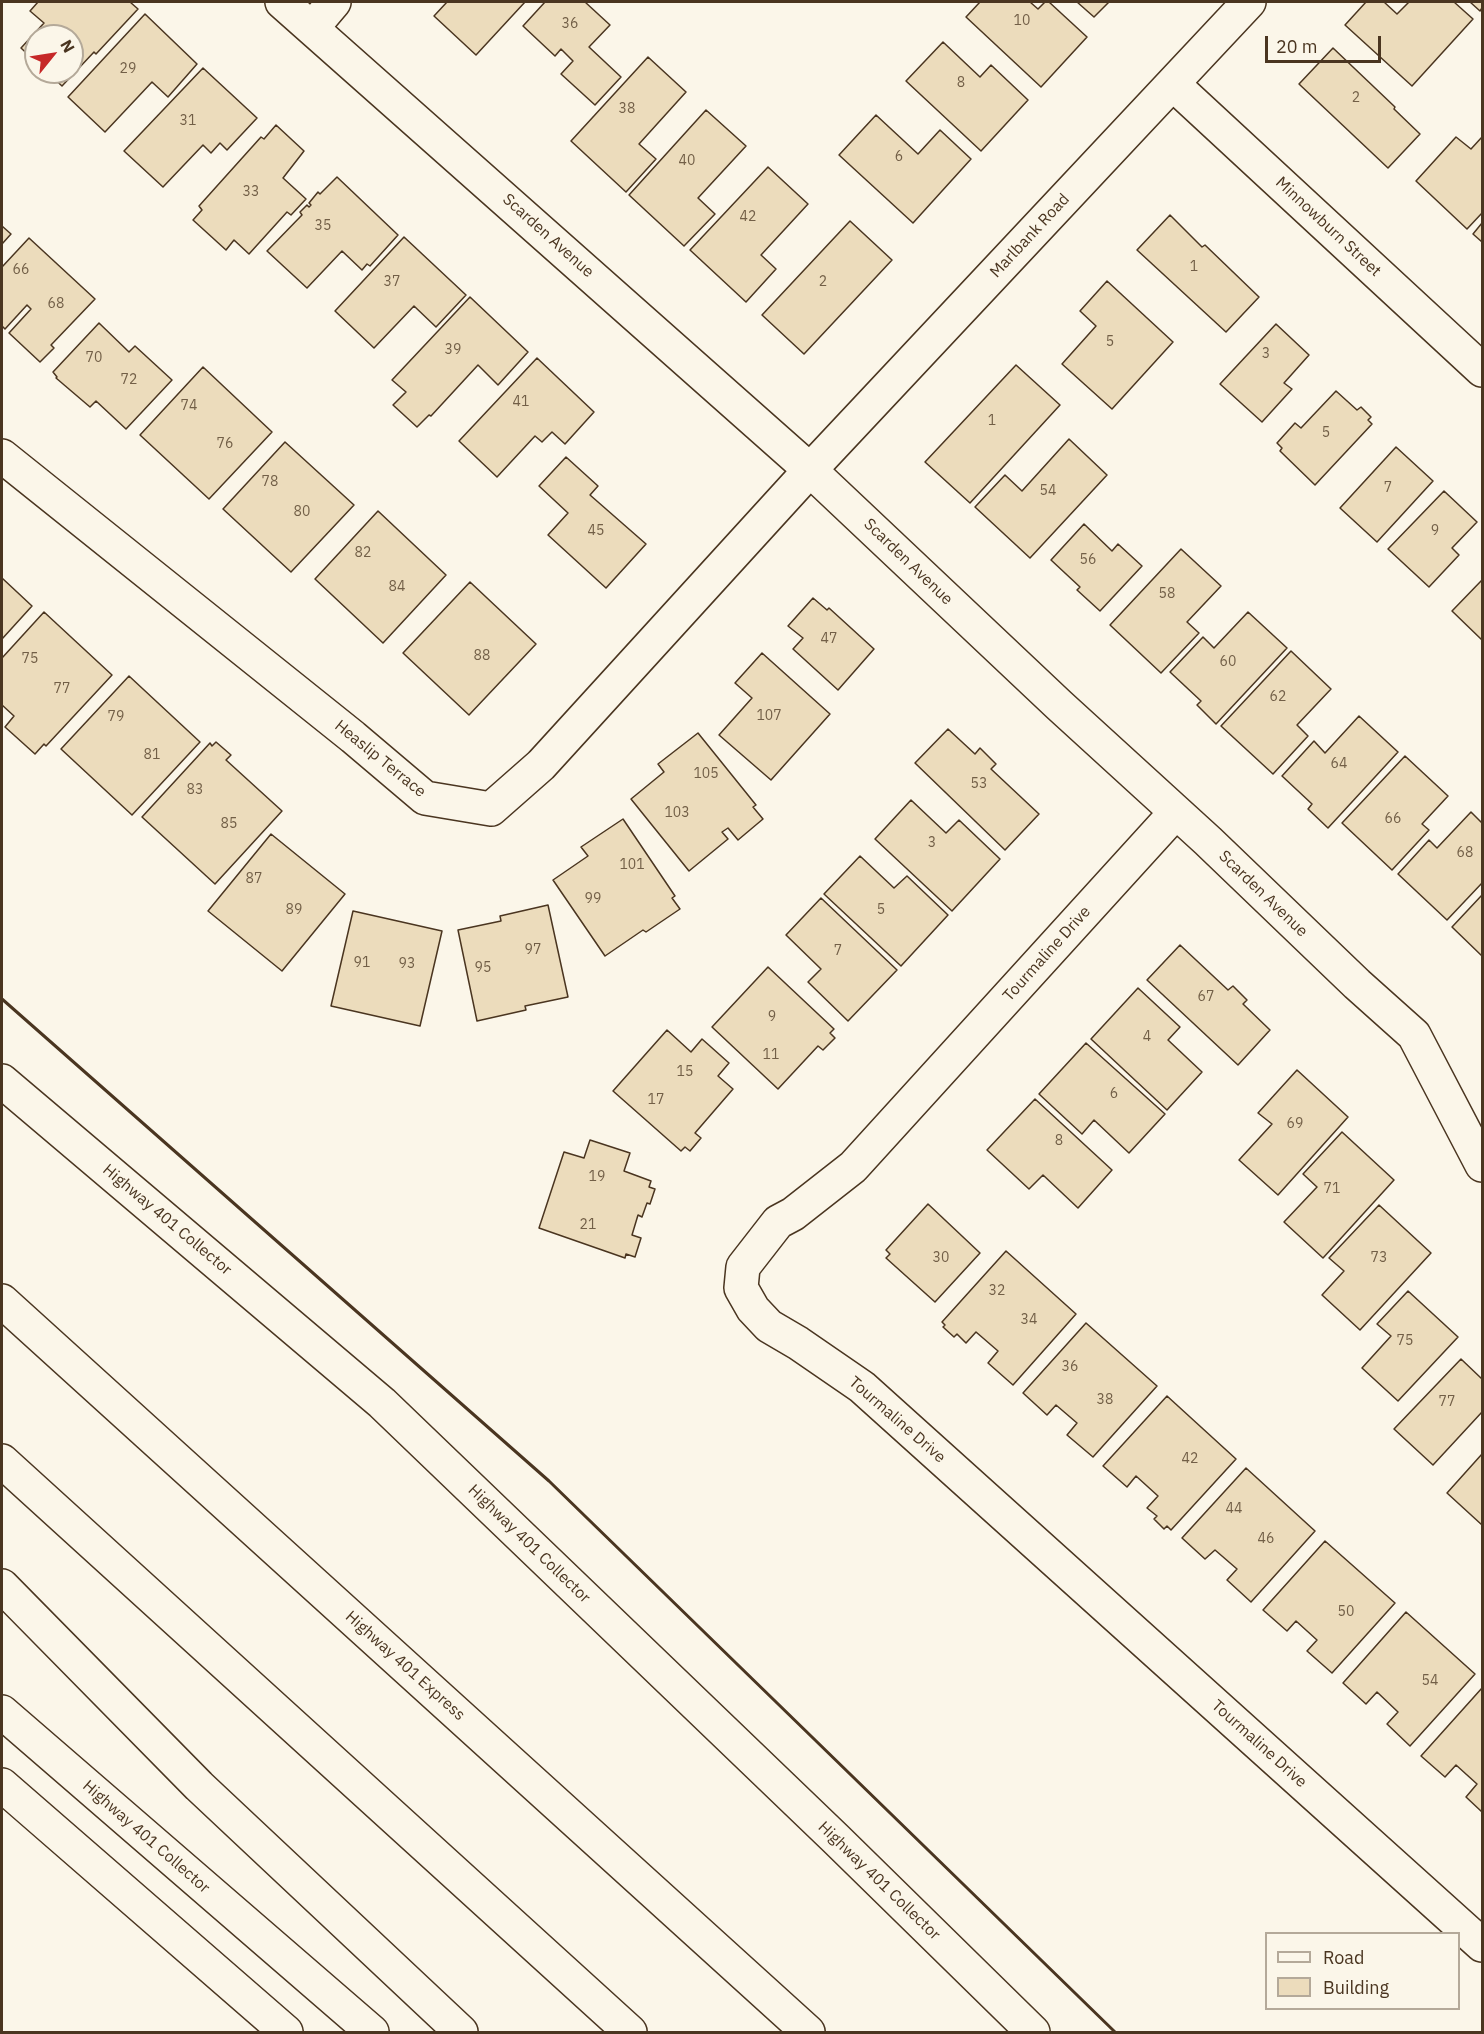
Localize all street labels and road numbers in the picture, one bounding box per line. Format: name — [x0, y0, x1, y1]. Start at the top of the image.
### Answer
street label: Minnowburn Street — [1271, 173, 1385, 281]
street label: Scarden Avenue — [498, 190, 598, 282]
street label: Marlbank Road — [986, 190, 1074, 282]
street label: Scarden Avenue — [860, 515, 956, 609]
street label: Heaslip Terrace — [331, 716, 429, 802]
street label: Scarden Avenue — [1215, 847, 1311, 941]
street label: Tourmaline Drive — [999, 902, 1095, 1006]
street label: Highway 401 Collector — [99, 1160, 235, 1280]
street label: Tourmaline Drive — [845, 1373, 949, 1467]
street label: Highway 401 Collector — [464, 1481, 594, 1607]
street label: Highway 401 Express — [341, 1607, 469, 1725]
street label: Tourmaline Drive — [1207, 1696, 1311, 1792]
street label: Highway 401 Collector — [78, 1776, 214, 1898]
street label: Highway 401 Collector — [814, 1818, 944, 1944]

